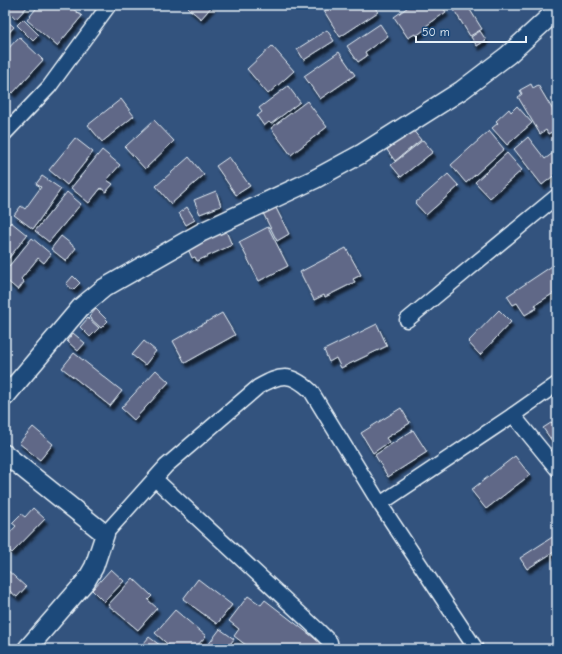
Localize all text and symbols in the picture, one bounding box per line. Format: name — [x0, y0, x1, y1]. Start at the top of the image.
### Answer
scale bar — [416, 18, 526, 44]
text: 50 m — [422, 25, 450, 39]

